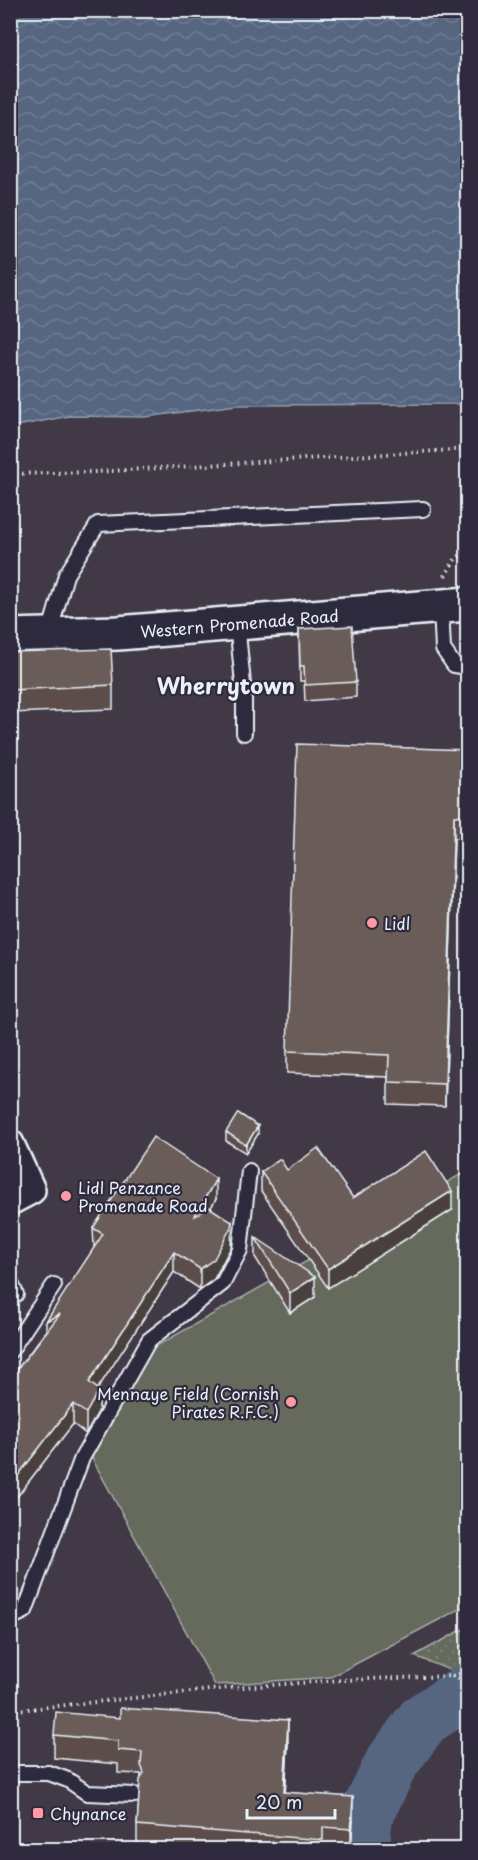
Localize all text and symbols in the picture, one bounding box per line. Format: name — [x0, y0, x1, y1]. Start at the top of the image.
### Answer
street label: Western Promenade Road — [139, 603, 340, 643]
district label: Wherrytown — [157, 668, 295, 701]
place label: Lidl — [384, 911, 410, 935]
marker: Lidl — [365, 916, 379, 930]
place label: Lidl Penzance Promenade Road — [78, 1175, 208, 1217]
marker: Lidl Penzance Promenade Road — [59, 1189, 73, 1203]
place label: Mennaye Field (Cornish Pirates R.F.C.) — [97, 1381, 279, 1423]
marker: Mennaye Field (Cornish Pirates R.F.C.) — [284, 1395, 298, 1409]
scale bar — [247, 1782, 336, 1820]
text: 20 m — [256, 1788, 302, 1815]
place label: Chynance — [50, 1801, 127, 1825]
marker: Chynance — [31, 1806, 45, 1820]

